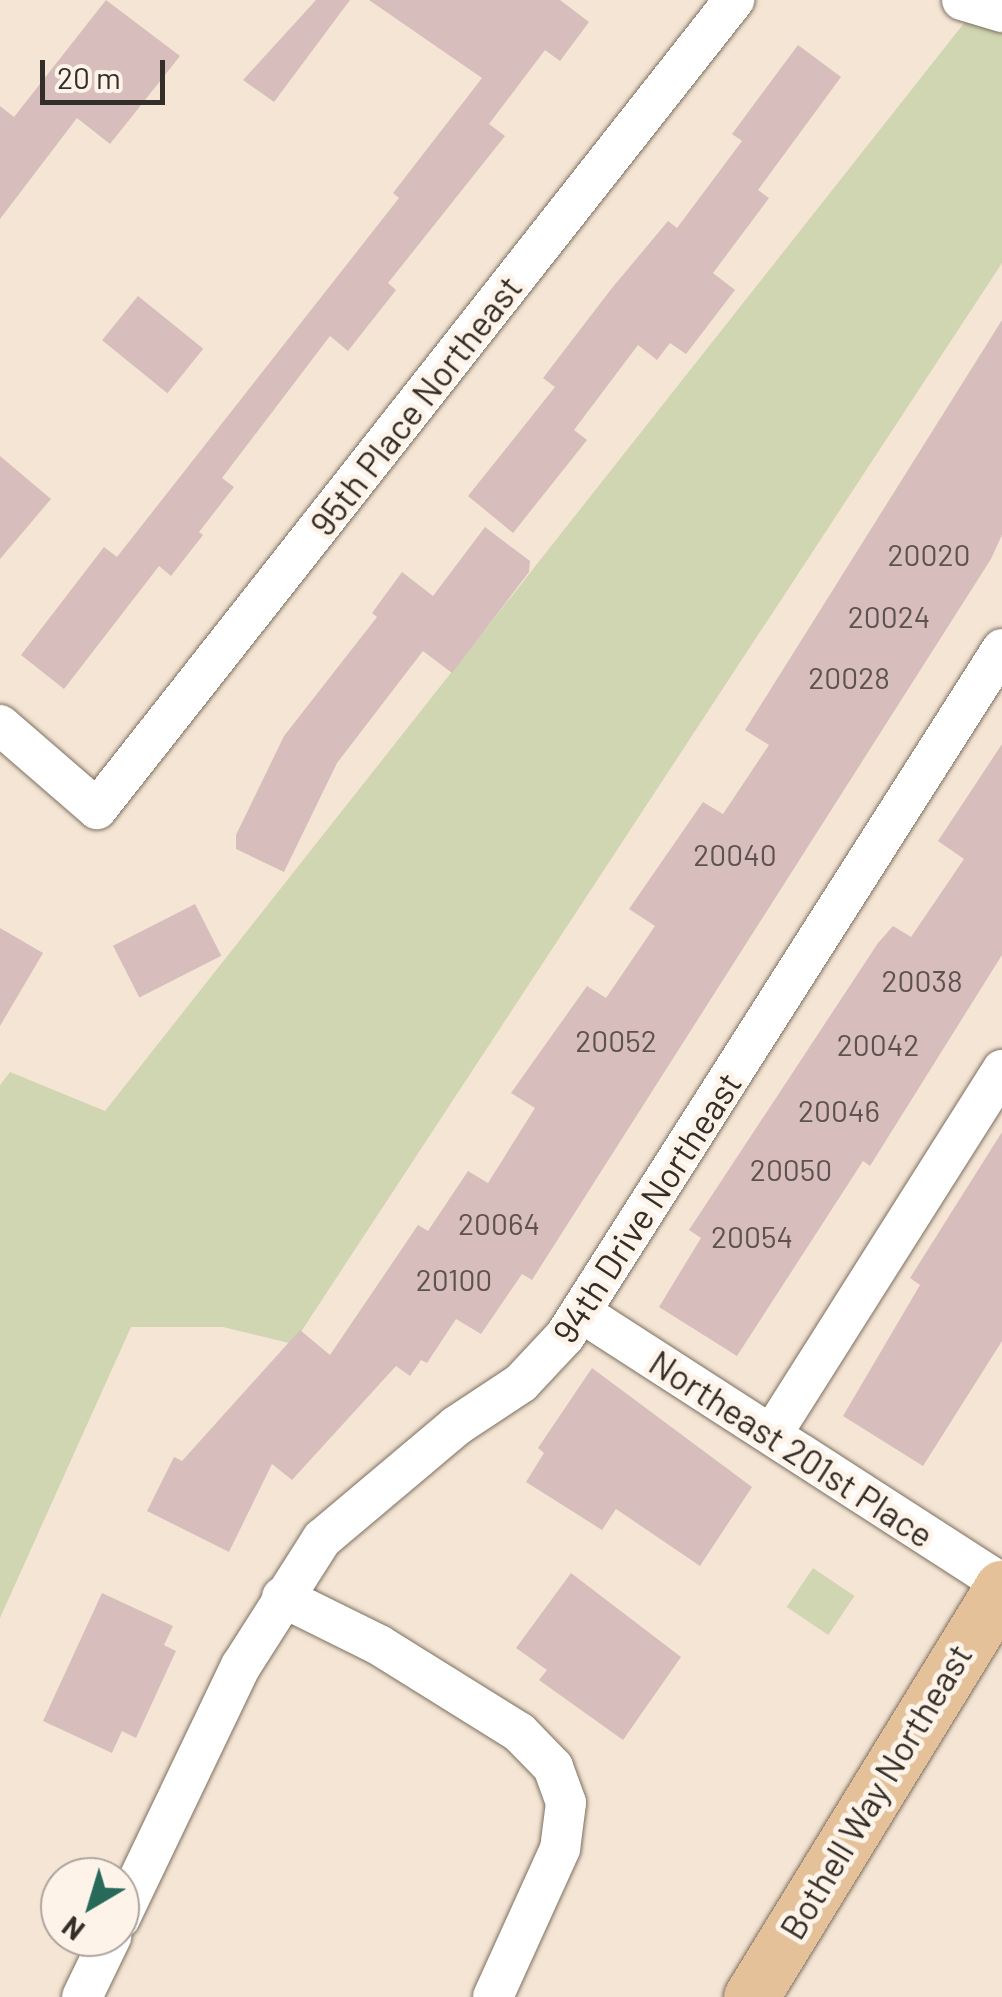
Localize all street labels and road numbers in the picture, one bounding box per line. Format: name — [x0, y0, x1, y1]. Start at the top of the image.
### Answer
street label: 95th Place Northeast — [300, 267, 530, 543]
street label: 94th Drive Northeast — [543, 1064, 749, 1350]
street label: Northeast 201st Place — [642, 1341, 942, 1555]
street label: Bothell Way Northeast — [770, 1636, 980, 1946]

